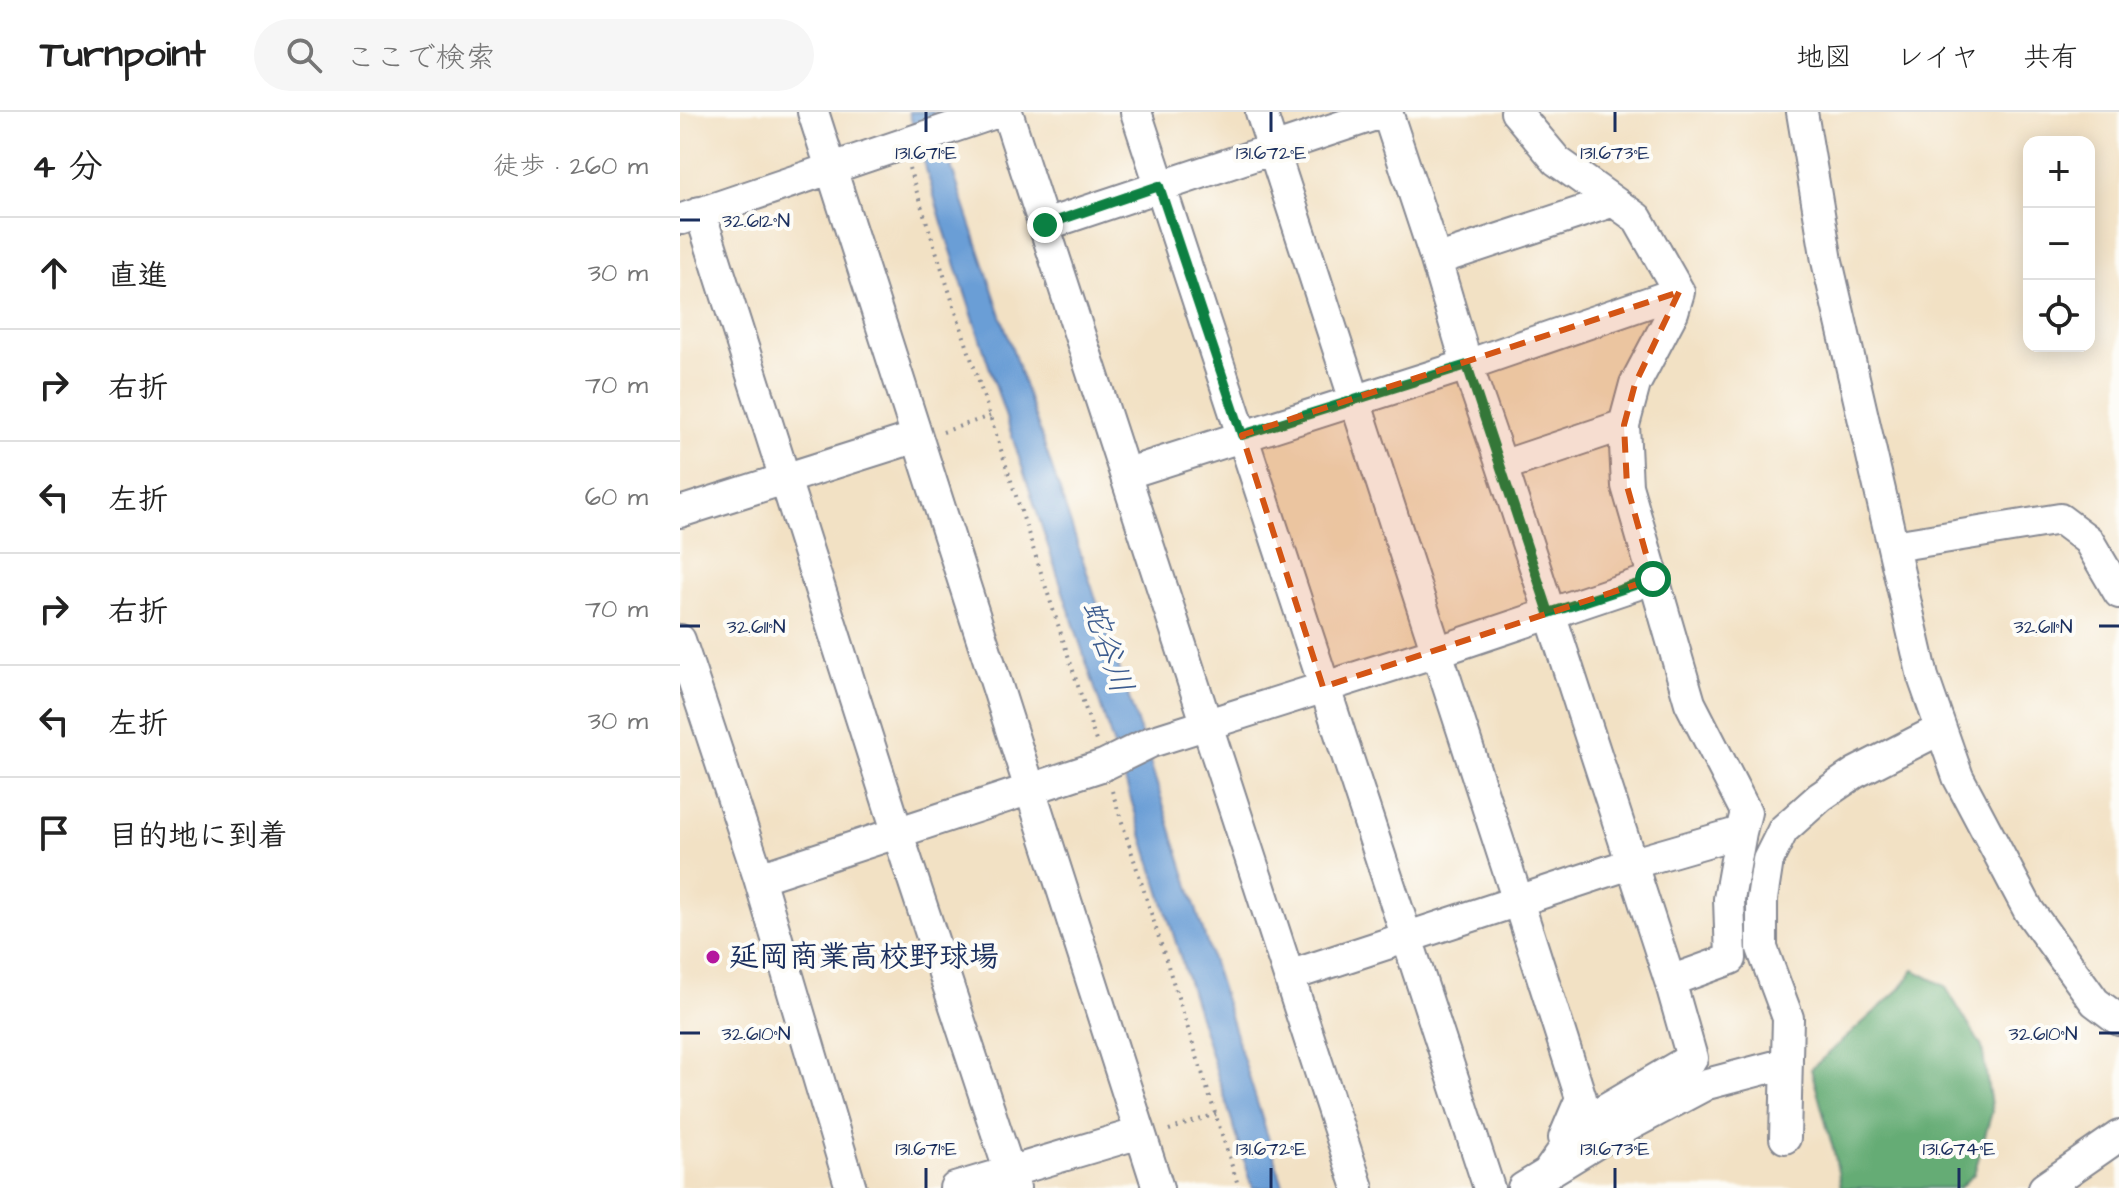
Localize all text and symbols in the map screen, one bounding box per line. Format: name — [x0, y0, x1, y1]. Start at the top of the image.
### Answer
search box — [254, 19, 814, 91]
text: Turnpoint — [40, 29, 206, 81]
icon: search — [282, 33, 326, 77]
text: ここで検索 — [346, 37, 496, 79]
text: 地図 — [1796, 38, 1852, 77]
text: レイヤ — [1896, 38, 1979, 77]
text: 共有 — [2023, 38, 2079, 77]
map controls — [2023, 136, 2095, 352]
button: + — [2023, 136, 2095, 208]
text: 131.671°E — [895, 139, 957, 167]
text: 131.672°E — [1236, 139, 1306, 167]
text: 131.673°E — [1580, 139, 1650, 167]
text: 4 分 — [32, 143, 103, 191]
text: 徒歩 · 260 m — [493, 148, 648, 184]
text: 32.612°N — [722, 207, 790, 235]
route end — [1027, 207, 1063, 243]
button: − — [2023, 208, 2095, 280]
icon: ahead — [32, 251, 76, 295]
text: 直進 — [108, 255, 168, 297]
text: 30 m — [588, 255, 648, 291]
button: locate — [2023, 280, 2095, 352]
icon: right — [32, 363, 76, 407]
text: 右折 — [108, 367, 168, 409]
text: 70 m — [585, 367, 648, 403]
icon: left — [32, 475, 76, 519]
text: 左折 — [108, 479, 168, 521]
text: 60 m — [585, 479, 648, 515]
route start — [1635, 561, 1671, 597]
icon: right — [32, 587, 76, 631]
text: 右折 — [108, 591, 168, 633]
text: 70 m — [585, 591, 648, 627]
water label: 蛇谷川 — [1070, 594, 1144, 700]
text: 32.611°N — [726, 613, 786, 641]
text: 32.611°N — [2013, 613, 2073, 641]
icon: left — [32, 699, 76, 743]
text: 左折 — [108, 703, 168, 745]
text: 30 m — [588, 703, 648, 739]
icon: arrive — [32, 811, 76, 855]
text: 目的地に到着 — [108, 815, 288, 857]
place label: 延岡商業高校野球場 — [729, 936, 999, 978]
marker: 延岡商業高校野球場 — [704, 948, 722, 966]
text: 32.610°N — [721, 1020, 791, 1048]
text: 32.610°N — [2008, 1020, 2078, 1048]
text: 131.671°E — [895, 1135, 957, 1163]
text: 131.672°E — [1236, 1135, 1306, 1163]
text: 131.673°E — [1580, 1135, 1650, 1163]
text: 131.674°E — [1923, 1135, 1996, 1163]

